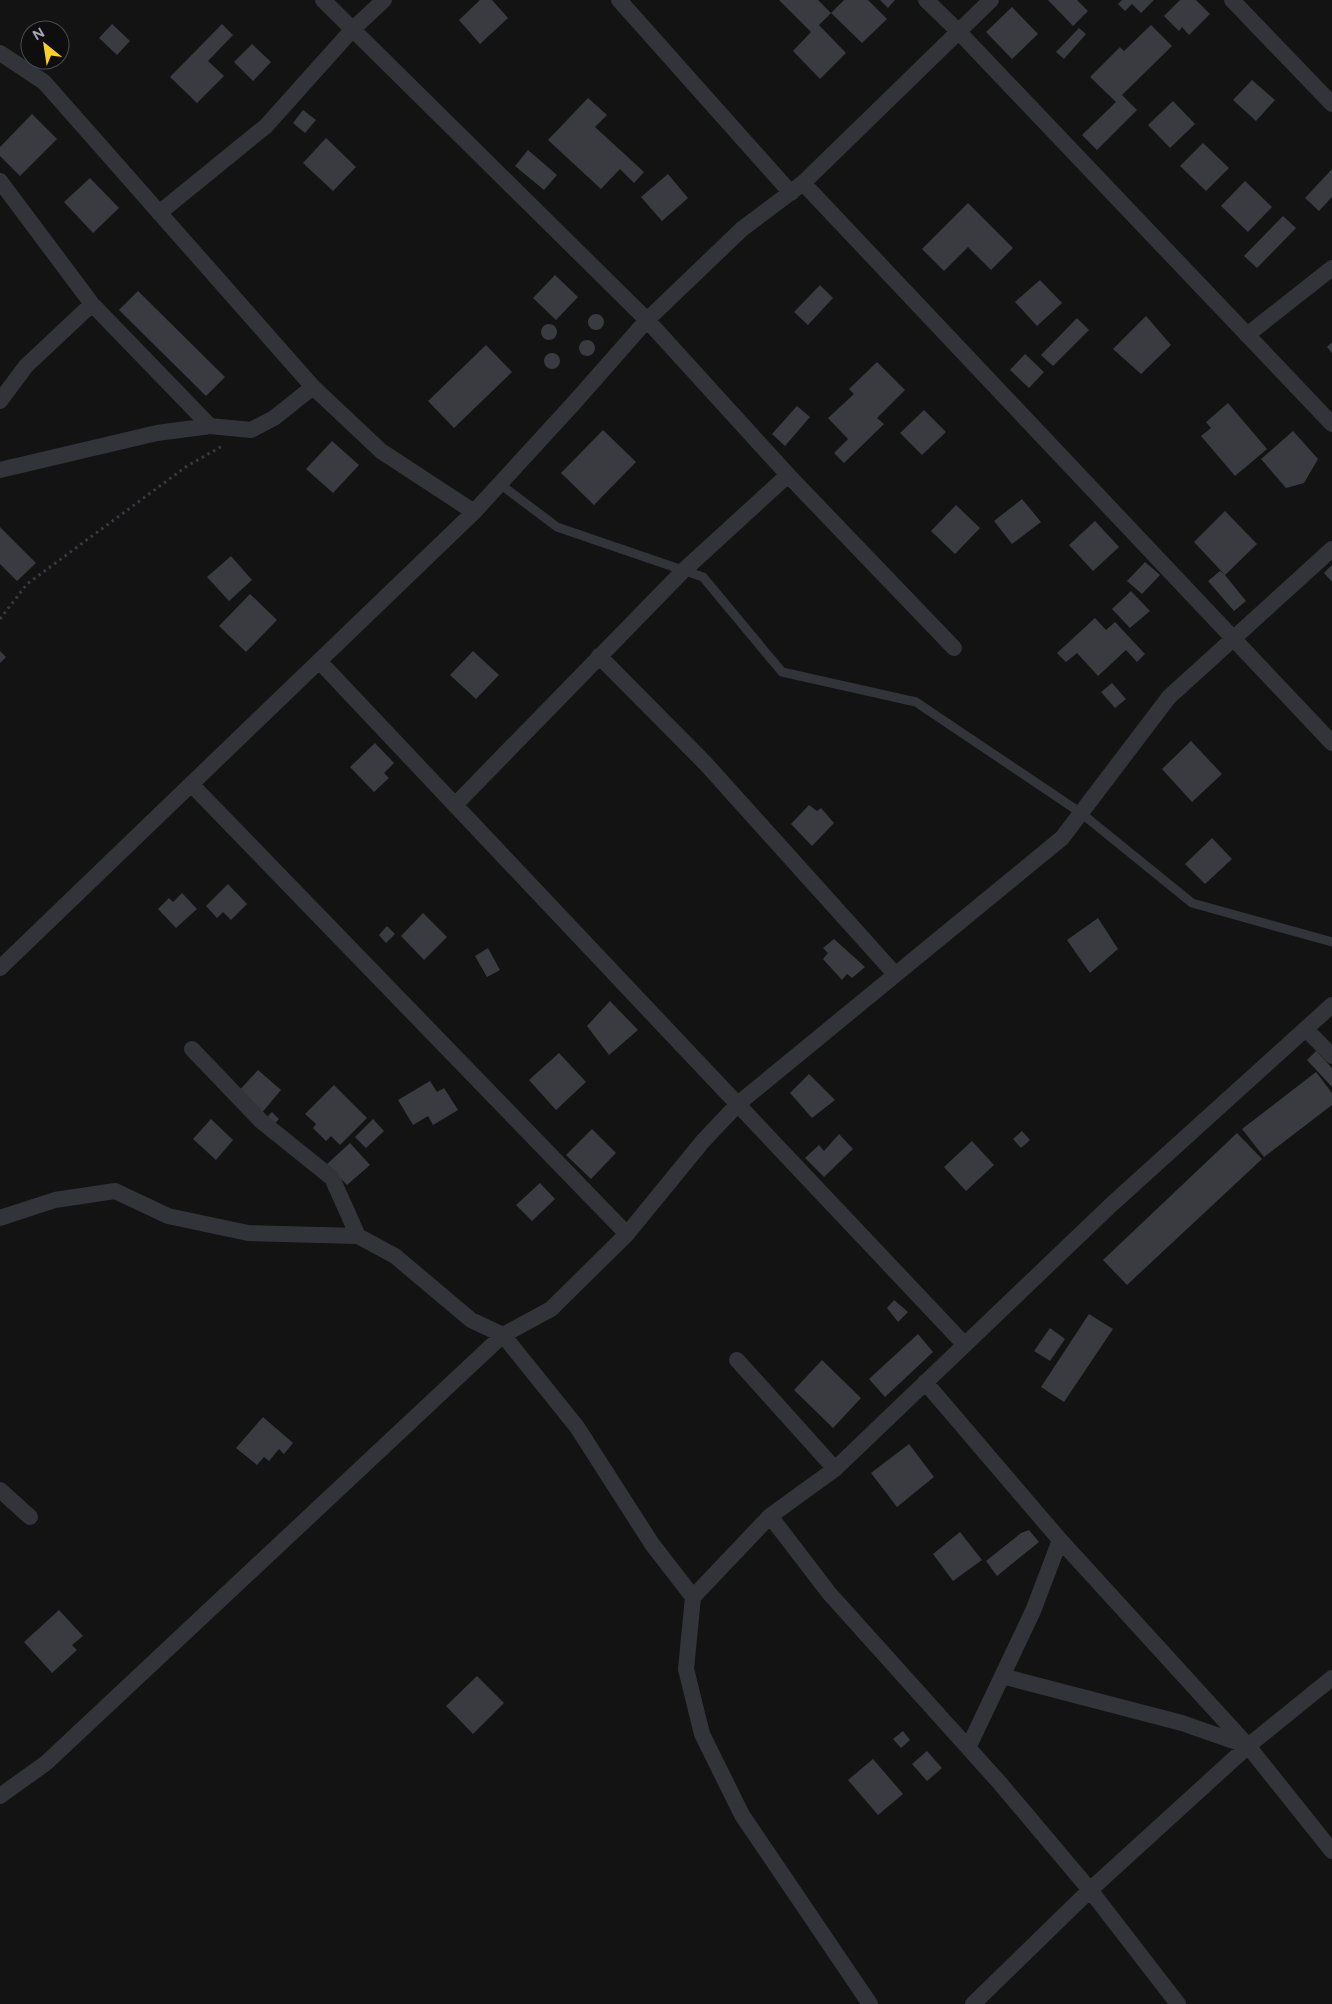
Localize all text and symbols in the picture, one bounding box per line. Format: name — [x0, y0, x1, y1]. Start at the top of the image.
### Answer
north arrow — [20, 20, 70, 70]
text: N — [30, 24, 48, 44]

